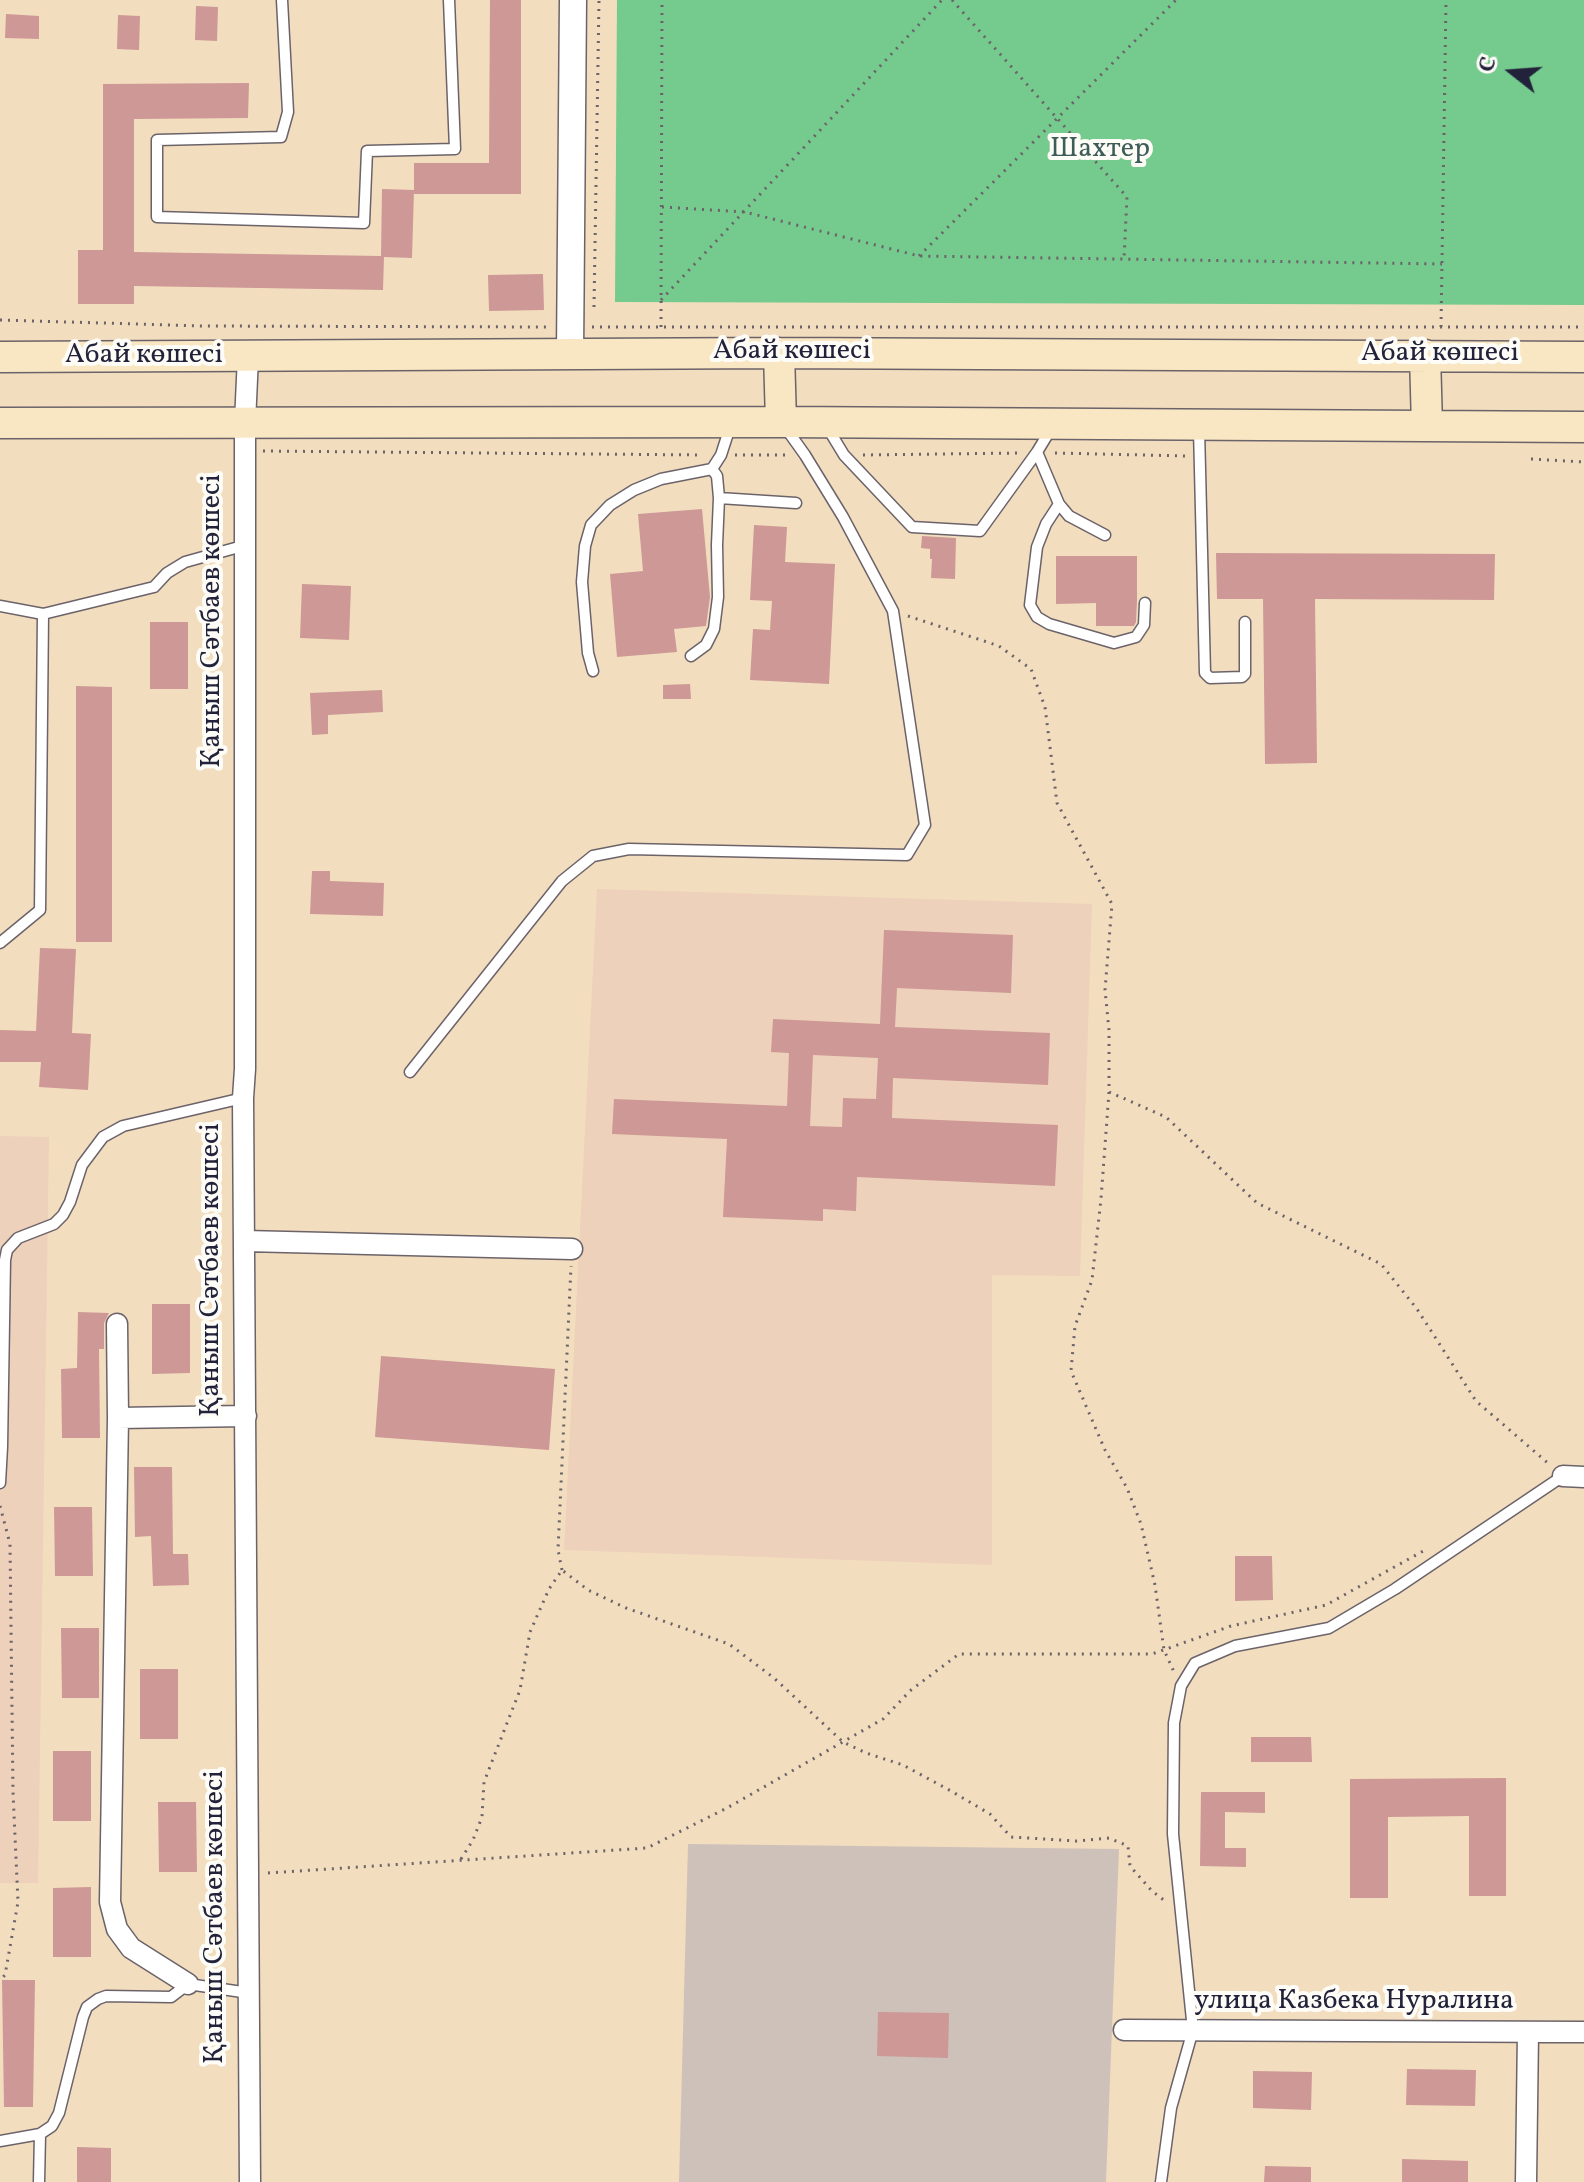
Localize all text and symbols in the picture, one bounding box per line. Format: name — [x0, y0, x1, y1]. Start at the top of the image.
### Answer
north arrow — [1472, 32, 1552, 112]
text: С — [1472, 54, 1505, 76]
park label: Шахтер — [1050, 134, 1150, 168]
street label: Абай көшесі — [713, 336, 871, 370]
street label: Абай көшесі — [1361, 338, 1519, 372]
street label: Абай көшесі — [65, 340, 223, 374]
street label: Қаныш Сәтбаев көшесі — [197, 474, 231, 768]
street label: Қаныш Сәтбаев көшесі — [196, 1123, 230, 1417]
street label: Қаныш Сәтбаев көшесі — [200, 1770, 234, 2064]
street label: улица Казбека Нуралина — [1194, 1986, 1514, 2020]

